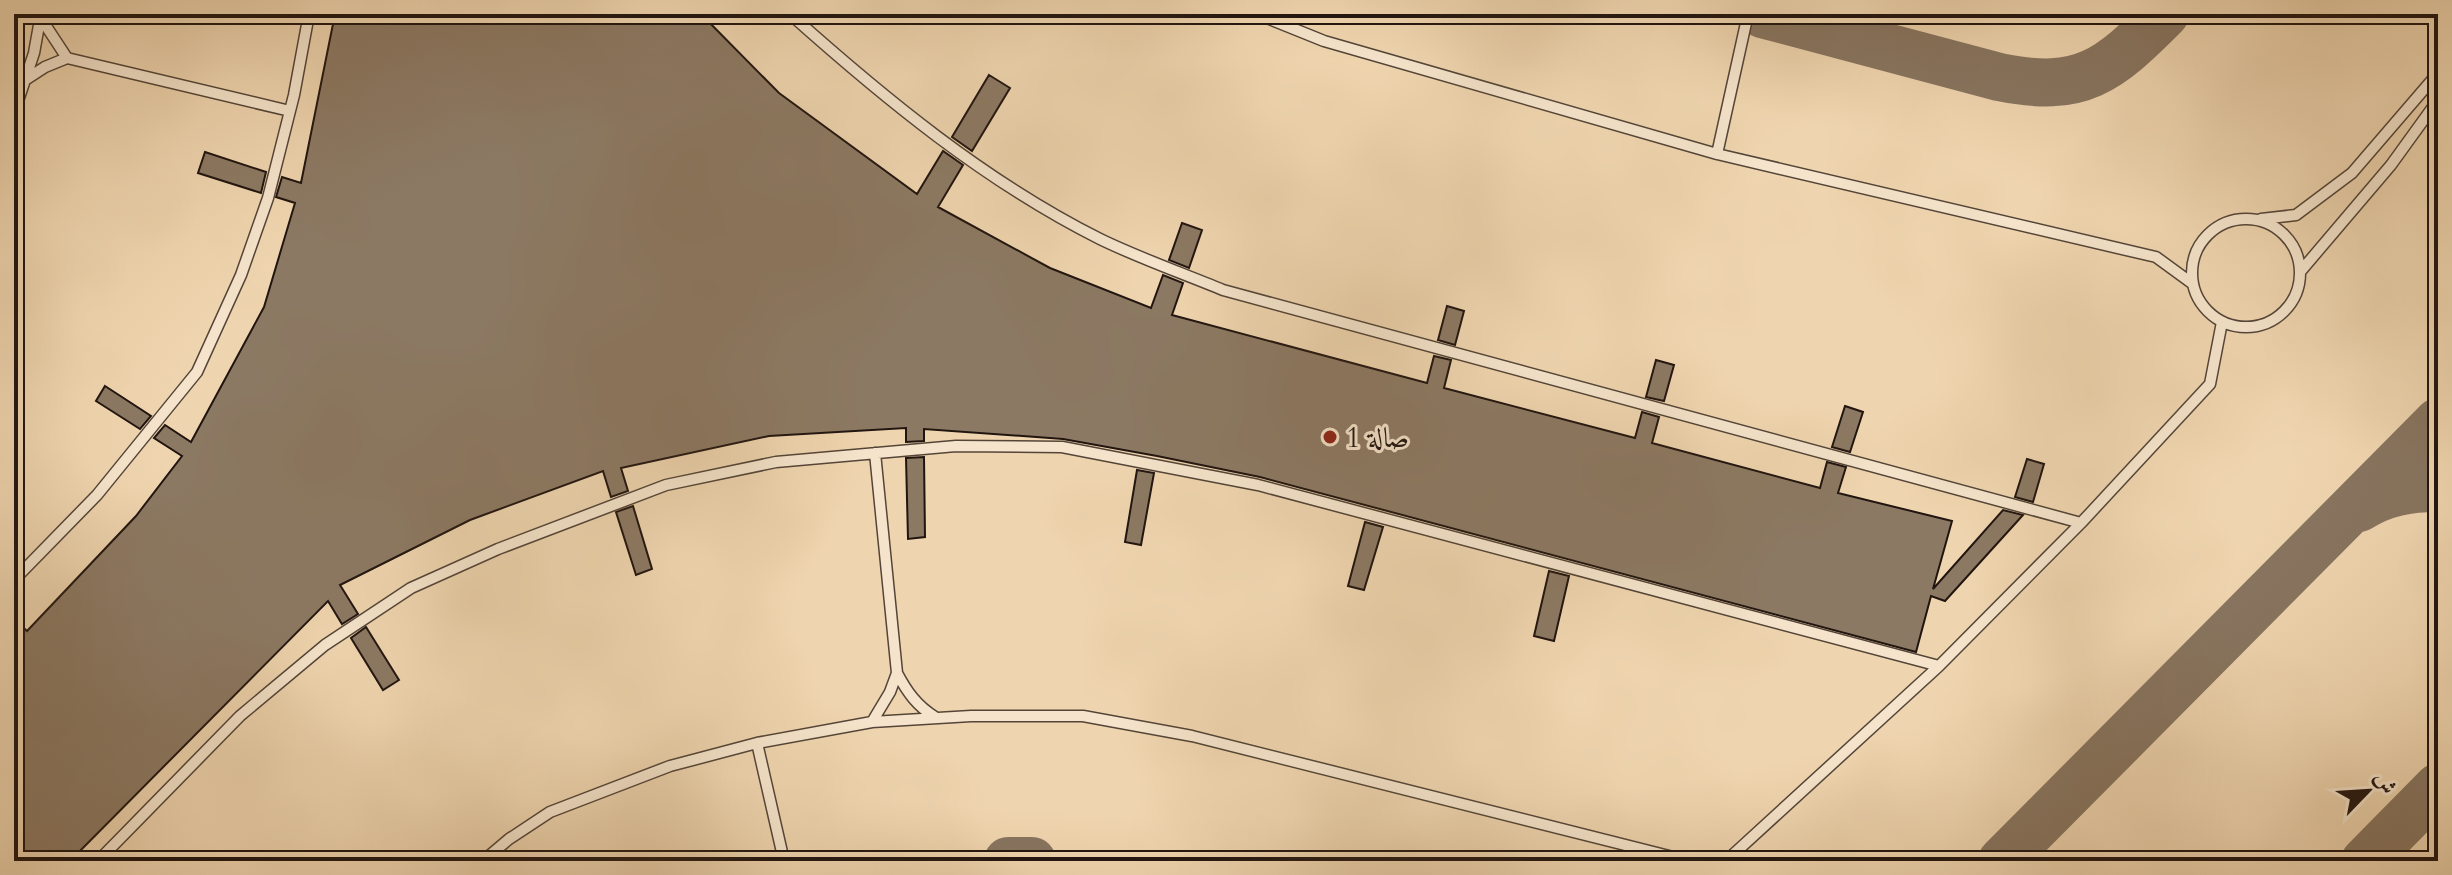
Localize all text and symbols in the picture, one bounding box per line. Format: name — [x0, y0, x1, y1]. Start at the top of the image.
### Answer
place label: صالة 1 — [1346, 419, 1409, 457]
marker: صالة 1 — [1321, 428, 1339, 446]
north arrow — [2328, 751, 2408, 831]
text: ش — [2367, 767, 2403, 799]

